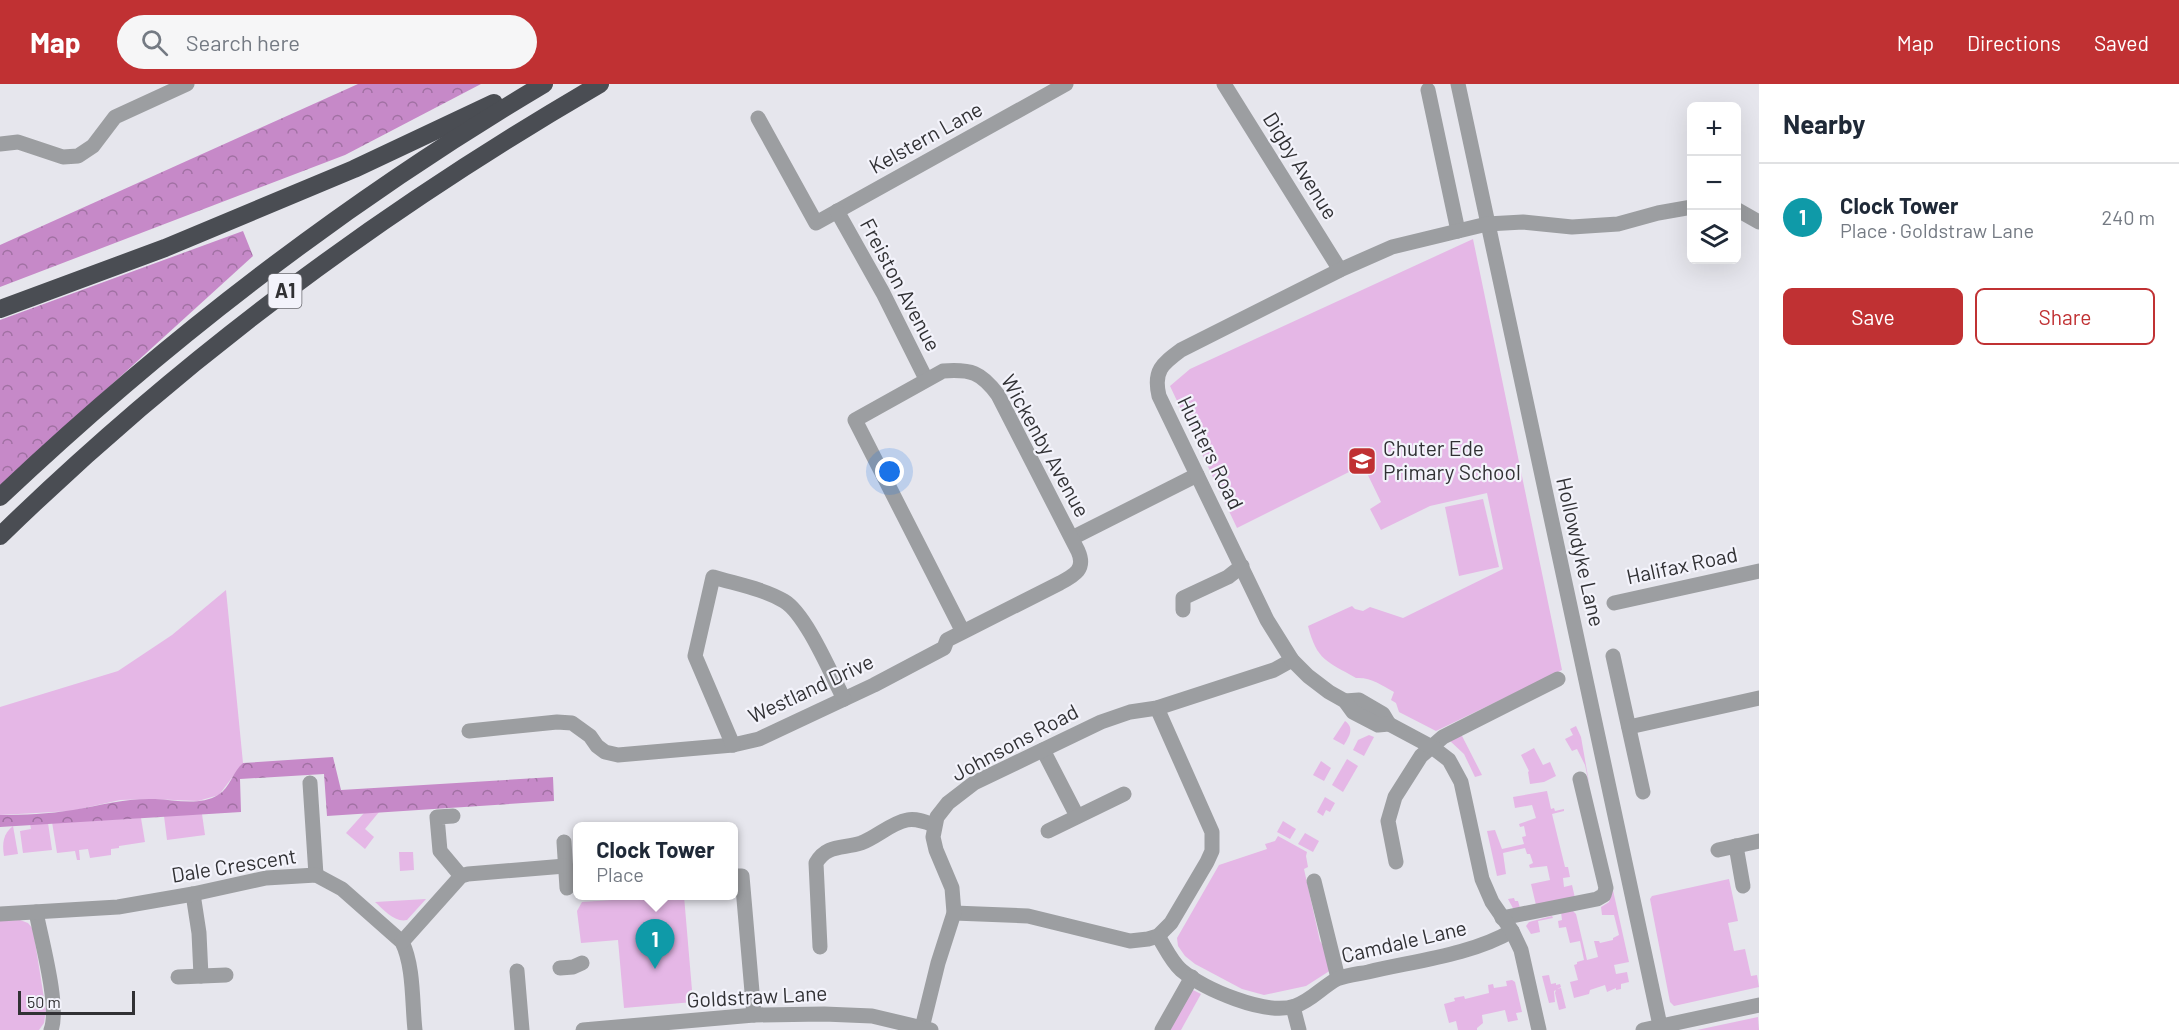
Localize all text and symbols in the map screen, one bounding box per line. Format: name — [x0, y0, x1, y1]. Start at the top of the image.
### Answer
search box — [117, 15, 537, 69]
text: Map — [30, 25, 81, 59]
icon: search — [138, 26, 171, 59]
text: Search here — [186, 29, 300, 55]
text: Map — [1897, 30, 1934, 55]
text: Directions — [1967, 30, 2061, 55]
text: Saved — [2094, 30, 2149, 55]
street label: Kelstern Lane — [864, 95, 986, 178]
map controls — [1687, 102, 1741, 264]
button: + — [1687, 102, 1741, 156]
street label: Digby Avenue — [1258, 107, 1344, 223]
text: Nearby — [1783, 108, 1865, 139]
button: − — [1687, 156, 1741, 210]
text: Clock Tower — [1840, 192, 1959, 218]
text: 1 — [1799, 205, 1806, 229]
text: 240 m — [2101, 205, 2155, 229]
button: layers — [1687, 210, 1741, 264]
street label: Freiston Avenue — [856, 214, 947, 355]
text: Place · Goldstraw Lane — [1840, 218, 2034, 242]
road number: A1 — [268, 274, 302, 308]
button: Save — [1783, 288, 1963, 345]
button: Share — [1975, 288, 2155, 345]
street label: Wickenby Avenue — [997, 370, 1096, 521]
street label: Hunters Road — [1173, 392, 1250, 513]
place label: Chuter Ede Primary School — [1383, 435, 1521, 484]
school or university icon: Chuter Ede Primary School — [1346, 445, 1378, 477]
your location — [875, 457, 904, 486]
street label: Hollowdyke Lane — [1552, 475, 1611, 629]
street label: Halifax Road — [1624, 541, 1740, 589]
street label: Westland Drive — [744, 648, 877, 728]
street label: Johnsons Road — [947, 698, 1082, 786]
popup — [573, 822, 738, 900]
text: Clock Tower — [596, 836, 715, 862]
street label: Dale Crescent — [169, 842, 298, 887]
text: Place — [596, 862, 644, 886]
street label: Camdale Lane — [1338, 914, 1469, 967]
pin: 1 — [636, 920, 674, 969]
street label: Goldstraw Lane — [686, 979, 828, 1012]
scale bar — [18, 988, 135, 1016]
text: 50 m — [27, 992, 61, 1011]

